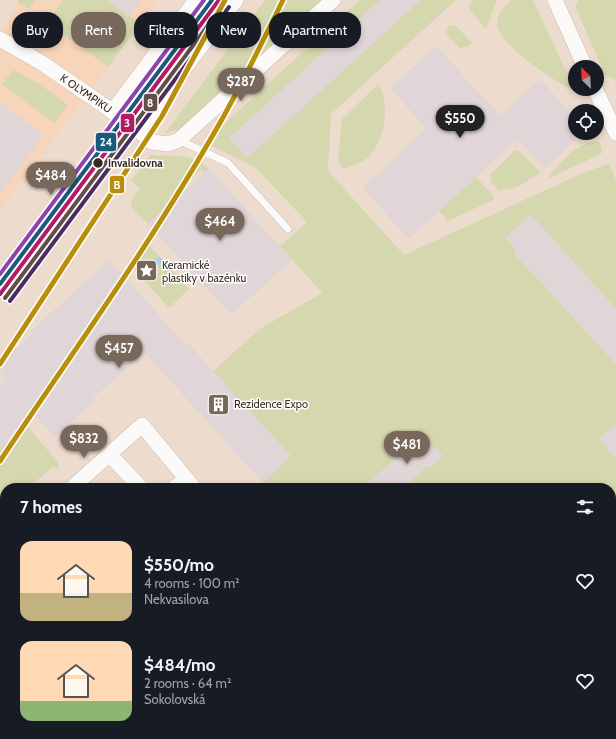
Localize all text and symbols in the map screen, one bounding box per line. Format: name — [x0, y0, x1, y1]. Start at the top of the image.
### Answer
chip: Buy — [12, 12, 63, 48]
chip: Rent — [71, 12, 126, 48]
chip: Filters — [134, 12, 198, 48]
chip: New — [206, 12, 261, 48]
chip: Apartment — [269, 12, 361, 48]
north arrow — [568, 60, 604, 96]
map controls — [568, 60, 604, 140]
pin: $287 — [217, 68, 265, 102]
street label: K OLYMPIKU — [58, 71, 115, 116]
text: $287 — [227, 73, 255, 89]
line badge: 8 — [143, 93, 158, 112]
text: 8 — [147, 96, 154, 110]
button: locate — [568, 104, 604, 140]
pin: $550 — [436, 105, 484, 139]
text: $550 — [445, 110, 475, 126]
line badge: 3 — [120, 113, 135, 133]
text: 3 — [124, 116, 130, 130]
line badge: 24 — [95, 132, 117, 152]
text: 24 — [100, 135, 112, 149]
marker: Invalidovna — [91, 156, 105, 170]
place label: Invalidovna — [108, 156, 163, 170]
pin: $484 — [27, 162, 75, 196]
text: $484 — [35, 167, 67, 183]
line badge: B — [109, 175, 125, 194]
text: B — [114, 178, 121, 192]
pin: $464 — [196, 208, 244, 242]
text: $464 — [205, 213, 236, 229]
place icon: Keramické plastiky v bazénku — [134, 258, 160, 284]
place label: Keramické plastiky v bazénku — [162, 258, 247, 285]
pin: $457 — [95, 335, 143, 369]
text: $457 — [104, 340, 134, 356]
building icon: Rezidence Expo — [205, 391, 231, 417]
place label: Rezidence Expo — [234, 397, 308, 411]
pin: $832 — [60, 425, 108, 459]
text: $832 — [69, 430, 99, 446]
pin: $481 — [383, 431, 431, 465]
text: $481 — [393, 436, 421, 452]
icon: filters — [574, 496, 596, 518]
text: 7 homes — [20, 497, 82, 517]
text: $550/mo — [144, 555, 214, 575]
icon: home — [52, 557, 100, 605]
icon: heart — [574, 570, 596, 592]
text: 4 rooms · 100 m² — [144, 575, 239, 591]
text: Nekvasilova — [144, 591, 209, 607]
text: $484/mo — [144, 655, 215, 675]
icon: home — [52, 657, 100, 705]
icon: heart — [574, 670, 596, 692]
text: 2 rooms · 64 m² — [144, 675, 231, 691]
text: Sokolovská — [144, 691, 205, 707]

